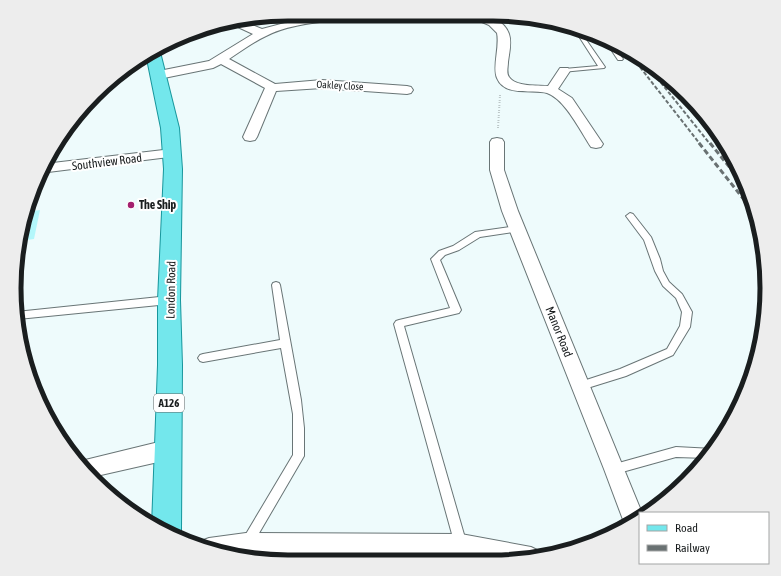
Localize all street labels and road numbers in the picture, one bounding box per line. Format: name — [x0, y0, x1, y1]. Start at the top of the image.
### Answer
street label: Oakley Close — [316, 79, 364, 92]
street label: Southview Road — [71, 151, 143, 173]
street label: London Road — [163, 261, 179, 319]
street label: Manor Road — [543, 305, 575, 359]
road number: A126 — [154, 394, 184, 412]

